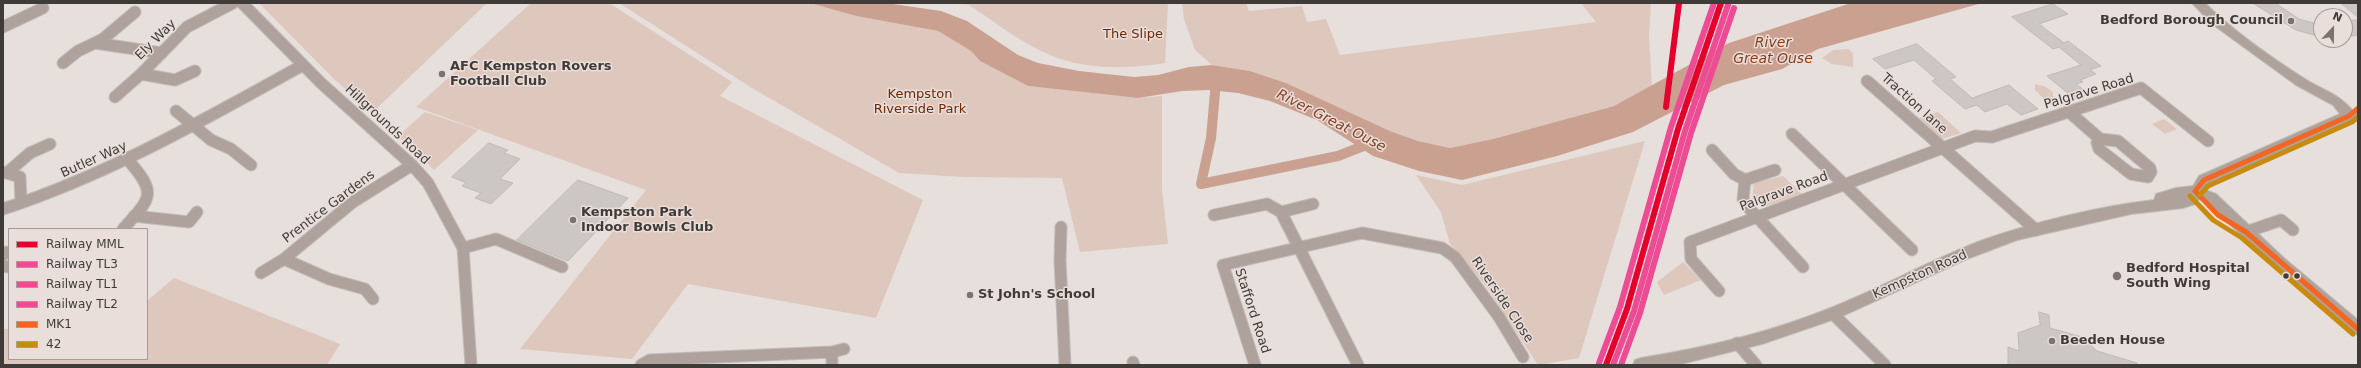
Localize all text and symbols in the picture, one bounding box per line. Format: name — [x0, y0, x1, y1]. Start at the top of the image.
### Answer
north arrow — [2313, 8, 2353, 48]
text: N — [2331, 10, 2344, 25]
place label: Bedford Borough Council — [2100, 13, 2283, 29]
street label: Ely Way — [132, 16, 180, 64]
marker: Bedford Borough Council — [2286, 16, 2296, 26]
park label: The Slipe — [1103, 27, 1163, 43]
water label: River Great Ouse — [1733, 35, 1813, 68]
place label: AFC Kempston Rovers Football Club — [450, 59, 612, 90]
marker: AFC Kempston Rovers Football Club — [437, 69, 447, 79]
street label: Traction lane — [1878, 70, 1950, 138]
street label: Palgrave Road — [2042, 71, 2136, 113]
street label: Hillgrounds Road — [341, 82, 433, 168]
water label: River Great Ouse — [1274, 86, 1388, 156]
park label: Kempston Riverside Park — [874, 87, 966, 118]
street label: Butler Way — [58, 138, 130, 182]
street label: Prentice Gardens — [280, 167, 378, 247]
street label: Palgrave Road — [1738, 169, 1830, 215]
place label: Kempston Park Indoor Bowls Club — [581, 205, 713, 236]
marker: Kempston Park Indoor Bowls Club — [568, 215, 578, 225]
legend — [8, 228, 148, 360]
text: Railway MML — [46, 237, 124, 251]
street label: Kempston Road — [1870, 247, 1970, 303]
street label: Riverside Close — [1468, 254, 1536, 346]
text: Railway TL3 — [46, 257, 118, 271]
place label: Bedford Hospital South Wing — [2126, 261, 2250, 292]
street label: Stafford Road — [1231, 267, 1273, 355]
marker: Bedford Hospital South Wing — [2111, 270, 2123, 282]
unlabelled marker — [2281, 271, 2291, 281]
unlabelled marker — [2292, 271, 2302, 281]
text: Railway TL1 — [46, 277, 118, 291]
place label: St John's School — [978, 287, 1095, 303]
marker: St John's School — [965, 290, 975, 300]
text: Railway TL2 — [46, 297, 118, 311]
text: MK1 — [46, 317, 72, 331]
place label: Beeden House — [2060, 333, 2165, 349]
marker: Beeden House — [2047, 336, 2057, 346]
text: 42 — [46, 337, 61, 351]

